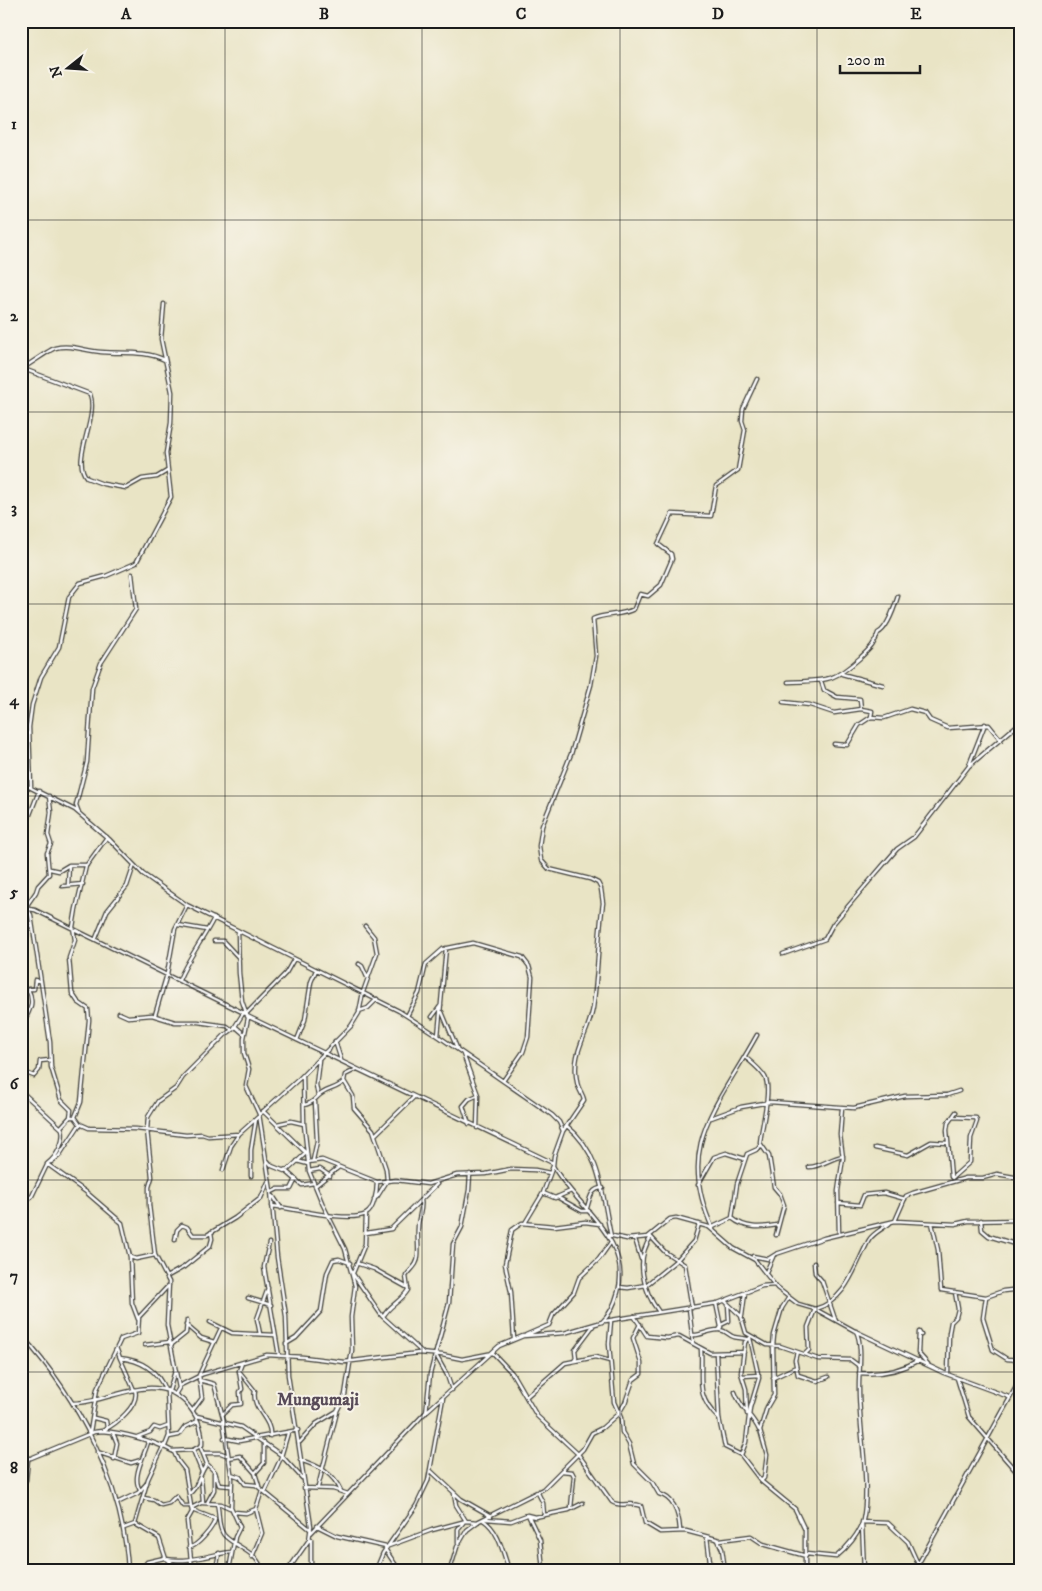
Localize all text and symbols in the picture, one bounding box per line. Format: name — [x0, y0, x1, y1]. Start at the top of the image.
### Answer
text: A — [120, 4, 132, 24]
text: B — [319, 4, 329, 24]
text: C — [516, 4, 526, 24]
text: D — [712, 4, 724, 24]
text: E — [910, 4, 922, 24]
north arrow — [42, 42, 92, 92]
scale bar — [840, 42, 920, 74]
text: 200 m — [847, 51, 885, 70]
text: N — [46, 63, 67, 80]
text: 1 — [11, 114, 17, 134]
text: 2 — [10, 306, 19, 326]
text: 3 — [11, 498, 17, 518]
text: 4 — [8, 690, 19, 710]
text: 5 — [9, 882, 18, 902]
text: 6 — [10, 1074, 20, 1094]
text: 7 — [10, 1266, 18, 1286]
district label: Mungumaji — [277, 1389, 359, 1411]
text: 8 — [10, 1458, 18, 1478]

